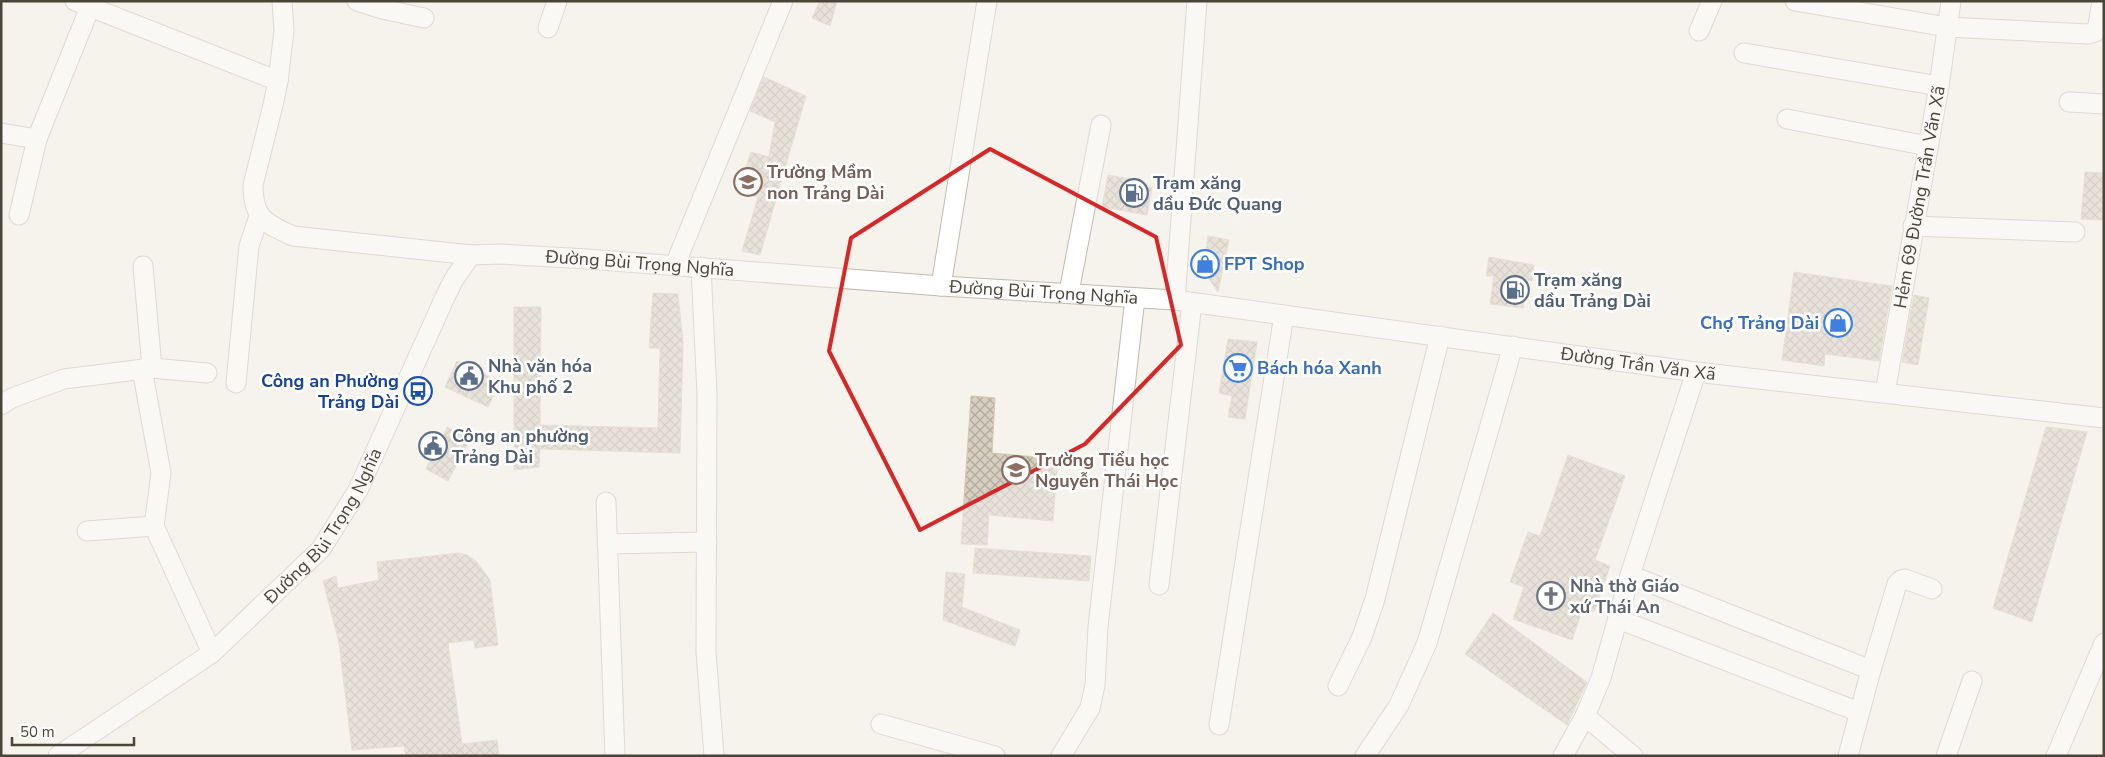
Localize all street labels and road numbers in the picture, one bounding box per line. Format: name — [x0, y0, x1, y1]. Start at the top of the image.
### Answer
street label: Hẻm 69 Đường Trần Văn Xã — [1888, 84, 1951, 310]
street label: Đường Bùi Trọng Nghĩa — [544, 245, 735, 282]
street label: Đường Bùi Trọng Nghĩa — [948, 274, 1139, 310]
street label: Đường Trần Văn Xã — [1558, 341, 1717, 386]
street label: Đường Bùi Trọng Nghĩa — [258, 444, 387, 610]

